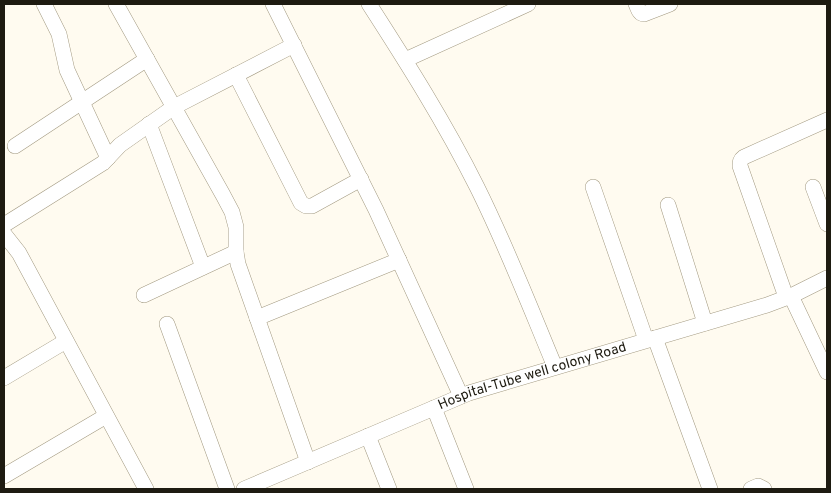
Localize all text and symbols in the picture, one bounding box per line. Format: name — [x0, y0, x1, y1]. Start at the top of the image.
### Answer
street label: Hospital-Tube well colony Road — [435, 339, 628, 414]

